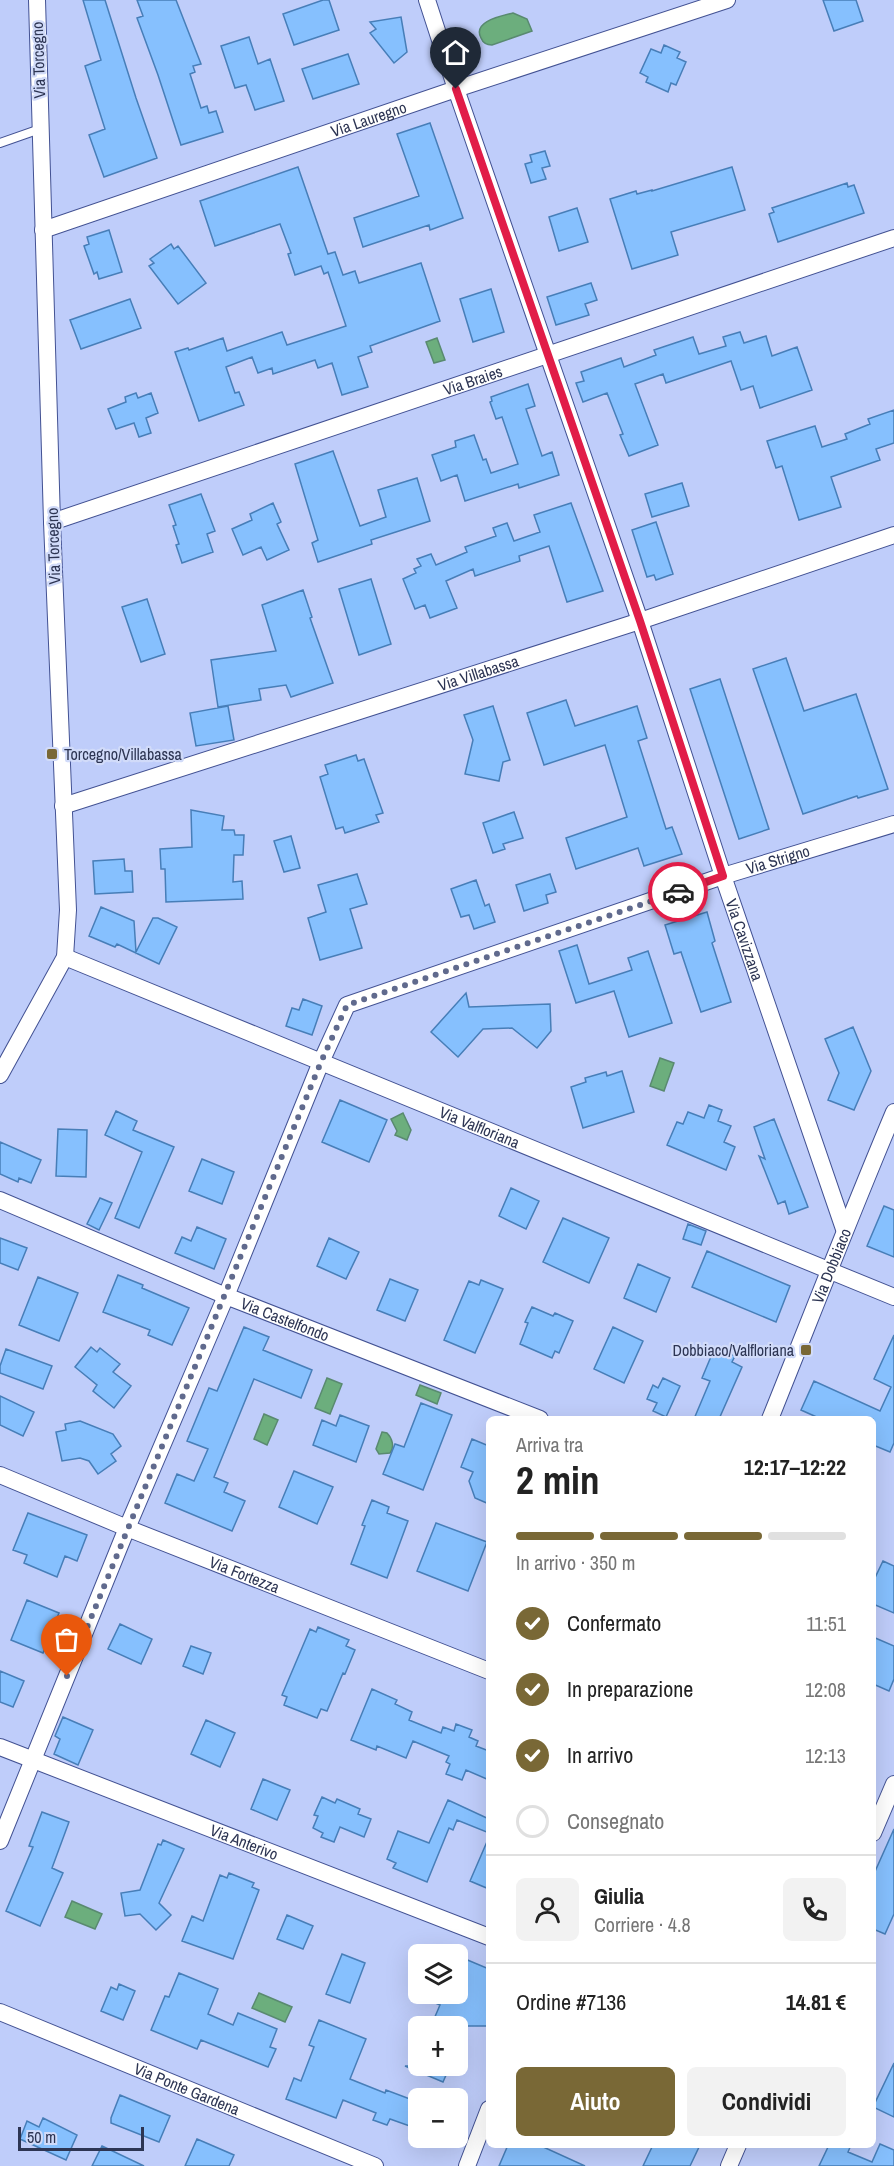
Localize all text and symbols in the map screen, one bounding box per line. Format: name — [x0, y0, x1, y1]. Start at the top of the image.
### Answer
street label: Via Torcegno — [26, 21, 50, 99]
pin — [430, 27, 481, 89]
icon: home — [439, 36, 472, 69]
street label: Via Lauregno — [328, 96, 409, 142]
street label: Via Braies — [440, 360, 505, 400]
street label: Via Torcegno — [41, 507, 65, 585]
street label: Via Villabassa — [435, 649, 522, 696]
place label: Torcegno/Villabassa — [64, 743, 183, 765]
marker: Torcegno/Villabassa — [45, 747, 59, 761]
street label: Via Strigno — [743, 839, 812, 879]
courier — [648, 862, 708, 922]
icon: car — [662, 876, 695, 909]
street label: Via Cavizzana — [721, 896, 769, 984]
street label: Via Valfloriana — [436, 1101, 524, 1154]
street label: Via Dobbiaco — [806, 1225, 856, 1307]
street label: Via Castelfondo — [238, 1292, 332, 1346]
place label: Dobbiaco/Valfloriana — [672, 1339, 795, 1361]
marker: Dobbiaco/Valfloriana — [799, 1343, 813, 1357]
text: Arriva tra — [516, 1431, 583, 1458]
text: 12:17–12:22 — [744, 1452, 846, 1482]
text: 2 min — [516, 1454, 600, 1506]
text: In arrivo · 350 m — [516, 1549, 635, 1576]
street label: Via Fortezza — [206, 1551, 283, 1598]
icon: check — [516, 1607, 549, 1640]
text: Confermato — [567, 1608, 661, 1638]
text: 11:51 — [806, 1610, 846, 1637]
pin — [41, 1614, 92, 1676]
icon: bag — [50, 1623, 83, 1656]
icon: check — [516, 1673, 549, 1706]
text: In preparazione — [567, 1674, 693, 1704]
text: 12:08 — [805, 1676, 846, 1703]
icon: check — [516, 1739, 549, 1772]
text: In arrivo — [567, 1740, 633, 1770]
text: 12:13 — [805, 1742, 846, 1769]
text: Consegnato — [567, 1806, 664, 1836]
street label: Via Anterivo — [207, 1819, 281, 1865]
button: person — [516, 1878, 579, 1941]
button: phone — [783, 1878, 846, 1941]
text: Giulia — [594, 1881, 644, 1911]
text: Corriere · 4.8 — [594, 1911, 691, 1938]
map controls — [408, 1944, 468, 2148]
button: layers — [408, 1944, 468, 2004]
text: Ordine #7136 — [516, 1987, 626, 2017]
text: 14.81 € — [786, 1987, 846, 2017]
button: + — [408, 2016, 468, 2076]
street label: Via Ponte Gardena — [131, 2057, 244, 2120]
button: Aiuto — [516, 2067, 675, 2136]
button: Condividi — [687, 2067, 846, 2136]
button: − — [408, 2088, 468, 2148]
scale bar — [18, 2124, 144, 2152]
text: 50 m — [27, 2126, 56, 2148]

